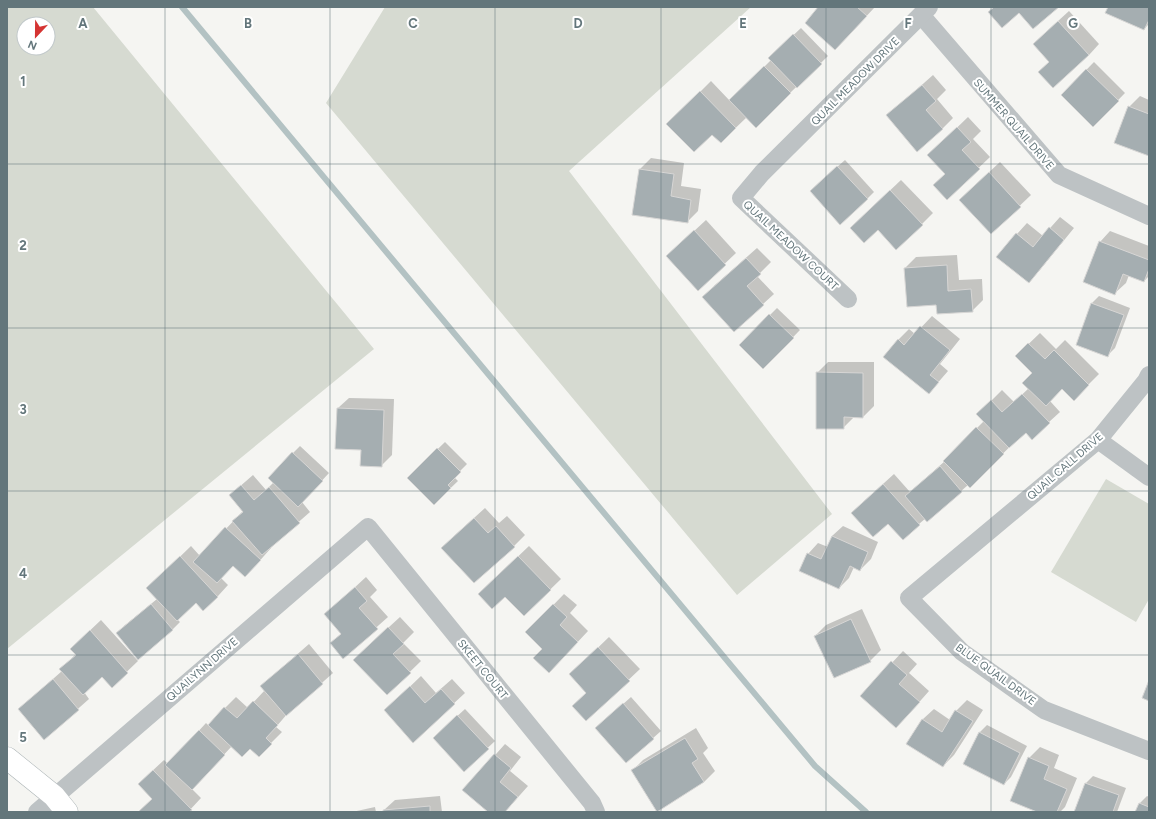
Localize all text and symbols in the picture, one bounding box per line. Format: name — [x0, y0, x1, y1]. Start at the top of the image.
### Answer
north arrow — [16, 16, 56, 56]
text: A — [78, 16, 88, 31]
text: B — [244, 16, 252, 31]
text: C — [408, 16, 418, 31]
text: D — [573, 16, 583, 31]
text: E — [739, 16, 747, 31]
text: F — [904, 16, 912, 31]
text: G — [1068, 16, 1078, 31]
street label: QUAIL MEADOW DRIVE — [809, 35, 902, 128]
text: N — [26, 37, 39, 52]
text: 1 — [20, 74, 26, 89]
street label: SUMMER QUAIL DRIVE — [971, 76, 1057, 172]
street label: QUAIL MEADOW COURT — [741, 198, 841, 293]
text: 2 — [19, 238, 27, 253]
text: 3 — [19, 402, 27, 417]
street label: QUAIL CALL DRIVE — [1025, 430, 1106, 503]
text: 4 — [19, 566, 27, 581]
street label: QUAILYNN DRIVE — [164, 635, 241, 704]
street label: SKEET COURT — [455, 637, 510, 702]
street label: BLUE QUAIL DRIVE — [953, 641, 1038, 708]
text: 5 — [19, 730, 27, 745]

